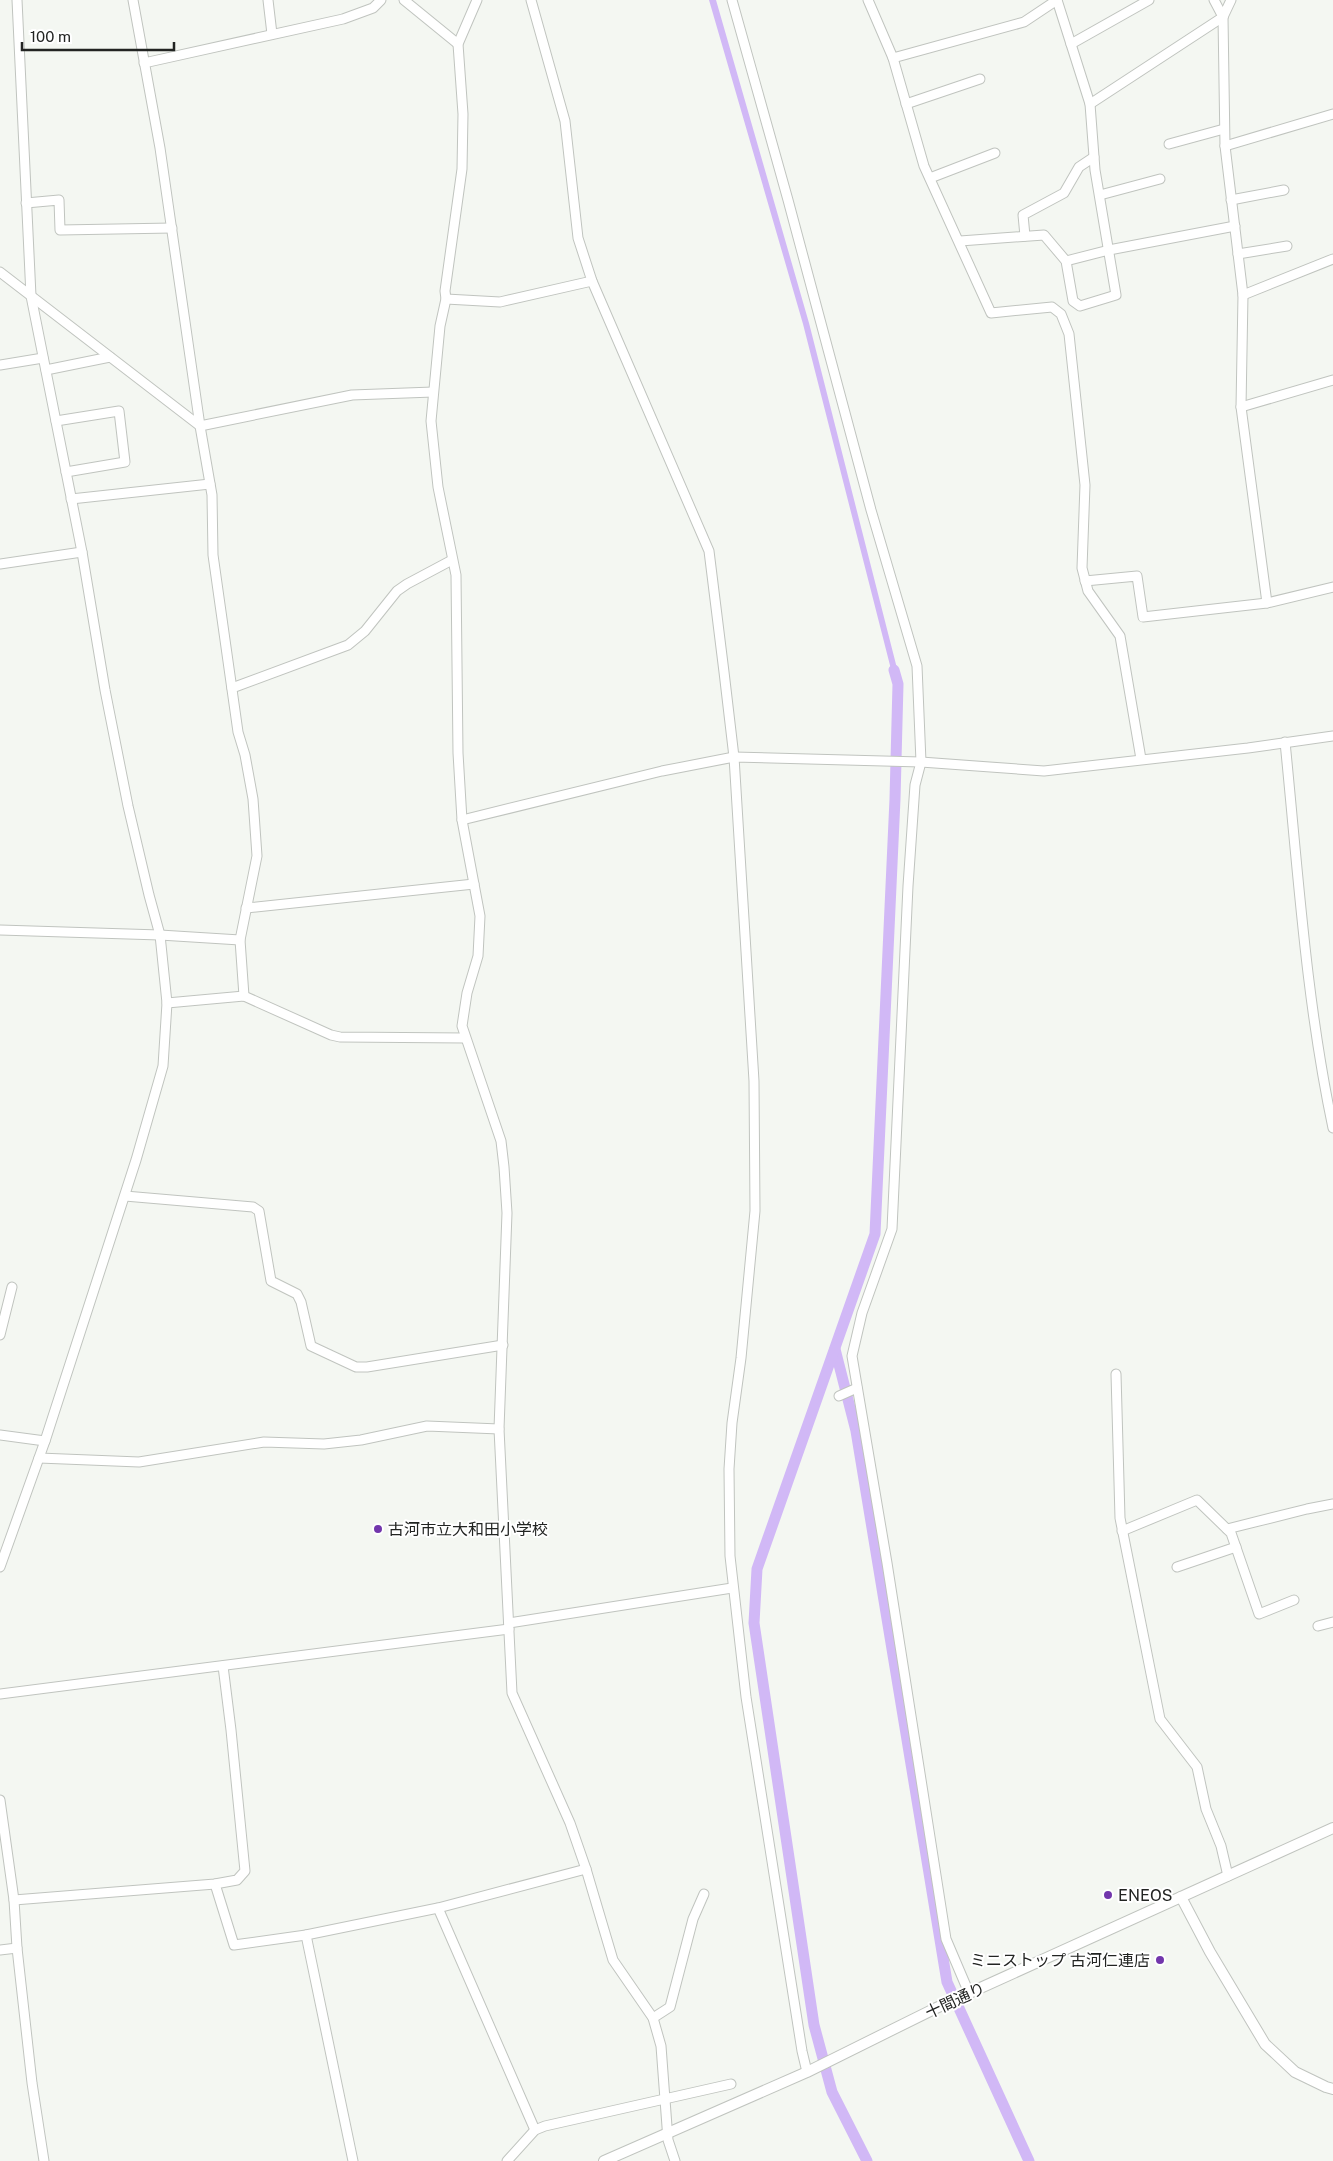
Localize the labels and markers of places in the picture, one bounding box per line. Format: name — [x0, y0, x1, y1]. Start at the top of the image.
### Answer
place label: 古河市立大和田小学校 — [388, 1520, 548, 1539]
marker: 古河市立大和田小学校 — [372, 1523, 384, 1535]
place label: ENEOS — [1118, 1886, 1172, 1905]
marker: ENEOS — [1102, 1889, 1114, 1901]
place label: ミニストップ 古河仁連店 — [970, 1951, 1150, 1970]
marker: ミニストップ 古河仁連店 — [1154, 1954, 1166, 1966]

